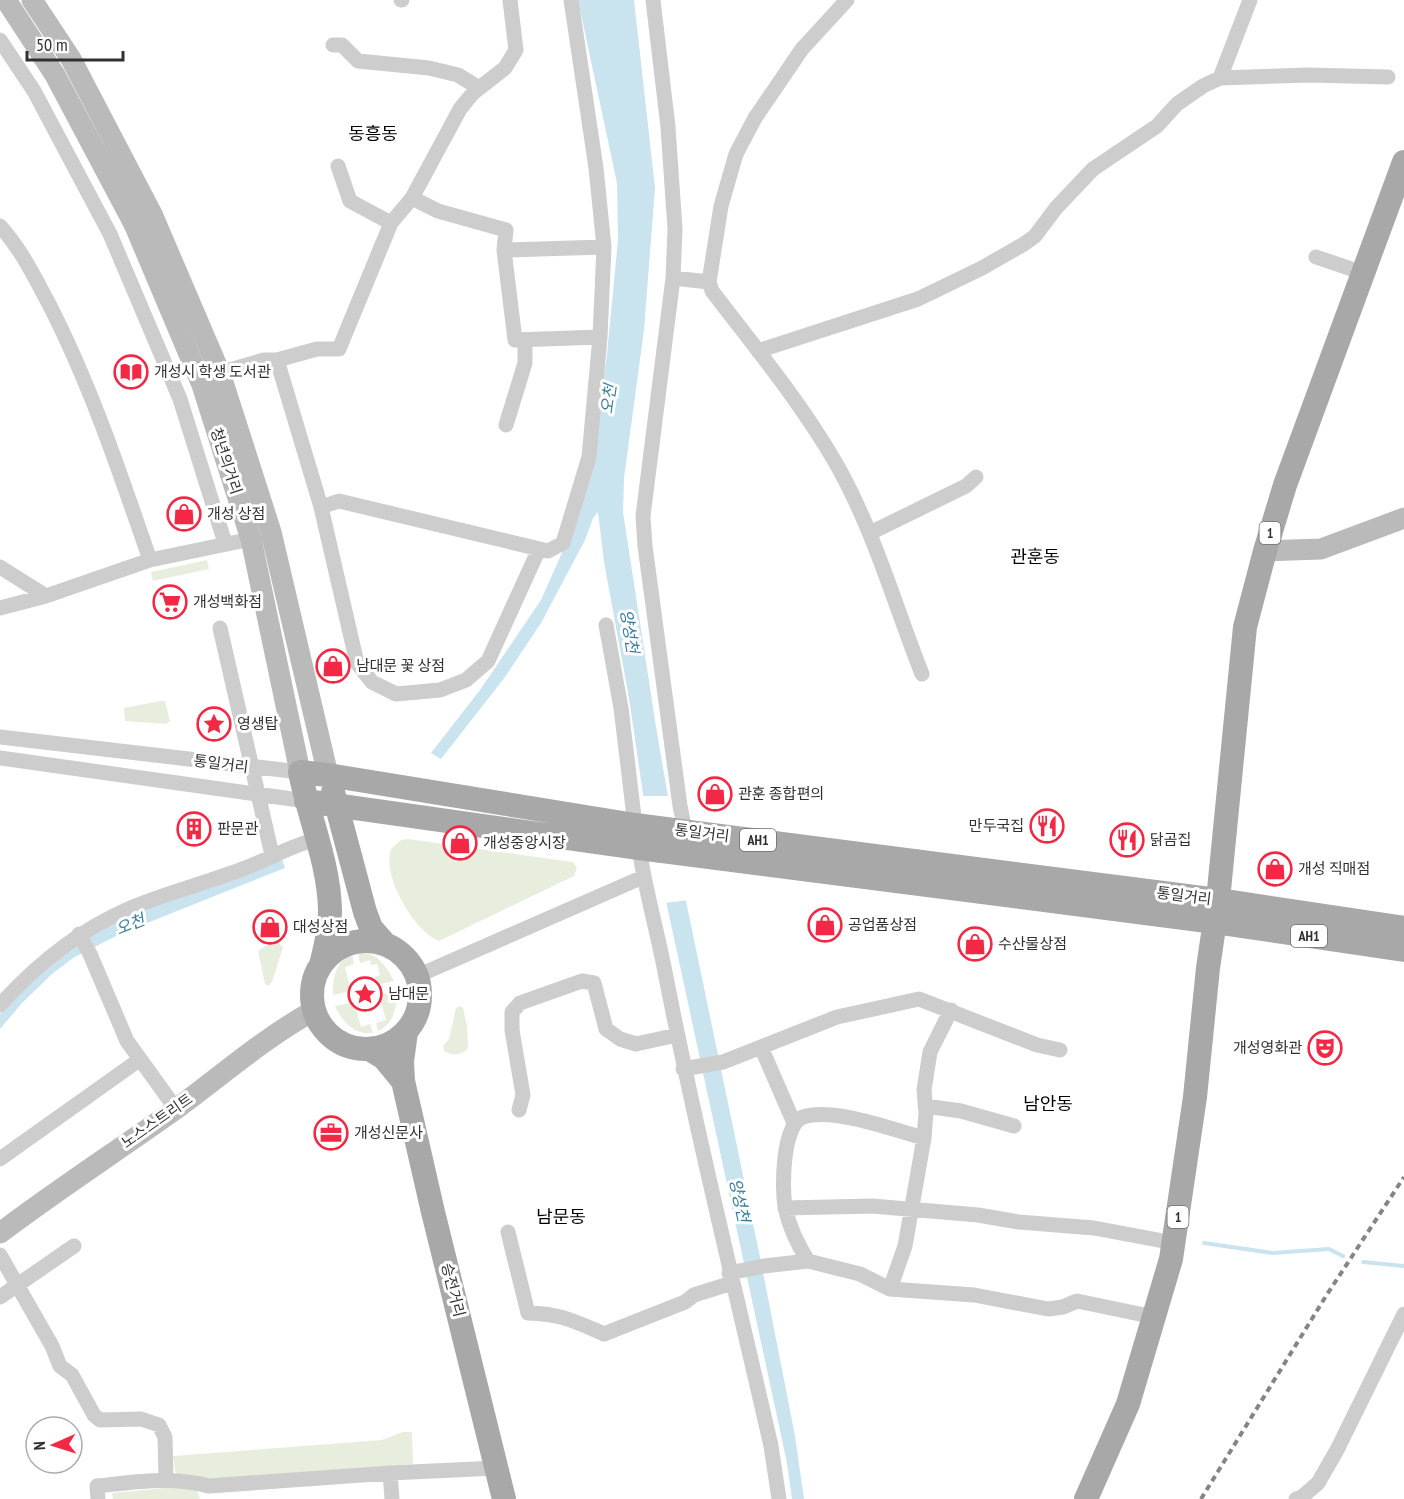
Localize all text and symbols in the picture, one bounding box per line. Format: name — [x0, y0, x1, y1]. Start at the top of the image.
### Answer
scale bar — [27, 24, 123, 62]
text: 50 m — [36, 33, 68, 56]
district label: 동흥동 — [348, 122, 398, 145]
library icon: 개성시 학생 도서관 — [113, 354, 149, 390]
place label: 개성시 학생 도서관 — [154, 362, 271, 381]
water label: 오천 — [596, 381, 620, 415]
street label: 청년의거리 — [207, 425, 246, 497]
shop icon: 개성 상점 — [166, 496, 202, 532]
place label: 개성 상점 — [207, 504, 265, 523]
road number: 1 — [1260, 522, 1280, 544]
district label: 관훈동 — [1010, 545, 1060, 568]
supermarket icon: 개성백화점 — [152, 584, 188, 620]
place label: 개성백화점 — [193, 592, 262, 611]
water label: 양성천 — [617, 608, 644, 657]
shop icon: 남대문 꽃 상점 — [315, 648, 351, 684]
place label: 남대문 꽃 상점 — [356, 656, 445, 675]
place icon: 영생탑 — [196, 706, 232, 742]
place label: 영생탑 — [237, 714, 279, 733]
street label: 통일거리 — [193, 751, 250, 776]
shop icon: 관훈 종합편의 — [697, 776, 733, 812]
place label: 관훈 종합편의 — [738, 784, 824, 803]
restaurant icon: 만두국집 — [1029, 808, 1065, 844]
building icon: 판문관 — [176, 811, 212, 847]
place label: 만두국집 — [969, 816, 1024, 835]
place label: 판문관 — [217, 819, 259, 838]
street label: 통일거리 — [674, 820, 731, 845]
restaurant icon: 닭곰집 — [1109, 822, 1145, 858]
shop icon: 개성중앙시장 — [442, 825, 478, 861]
road number: AH1 — [740, 829, 776, 851]
place label: 닭곰집 — [1150, 830, 1191, 849]
place label: 개성중앙시장 — [483, 833, 566, 852]
shop icon: 개성 직매점 — [1257, 851, 1293, 887]
place label: 개성 직매점 — [1298, 859, 1370, 878]
street label: 통일거리 — [1156, 883, 1213, 908]
shop icon: 공업품상점 — [807, 907, 843, 943]
water label: 오천 — [113, 908, 150, 939]
shop icon: 대성상점 — [252, 909, 288, 945]
place label: 공업품상점 — [848, 915, 917, 934]
place label: 대성상점 — [293, 917, 348, 936]
road number: AH1 — [1291, 925, 1327, 947]
shop icon: 수산물상점 — [957, 926, 993, 962]
place label: 수산물상점 — [998, 934, 1067, 953]
place icon: 남대문 — [347, 976, 383, 1012]
place label: 남대문 — [388, 984, 429, 1003]
theatre icon: 개성영화관 — [1307, 1030, 1343, 1066]
place label: 개성영화관 — [1233, 1038, 1302, 1057]
street label: 노스스트리트 — [117, 1089, 196, 1152]
district label: 남안동 — [1023, 1092, 1073, 1115]
office icon: 개성신문사 — [313, 1115, 349, 1151]
place label: 개성신문사 — [354, 1123, 423, 1142]
water label: 양성천 — [726, 1176, 755, 1226]
district label: 남문동 — [536, 1205, 586, 1228]
road number: 1 — [1168, 1206, 1188, 1228]
street label: 승전거리 — [438, 1261, 469, 1319]
north arrow — [24, 1415, 84, 1475]
text: N — [29, 1441, 49, 1451]

